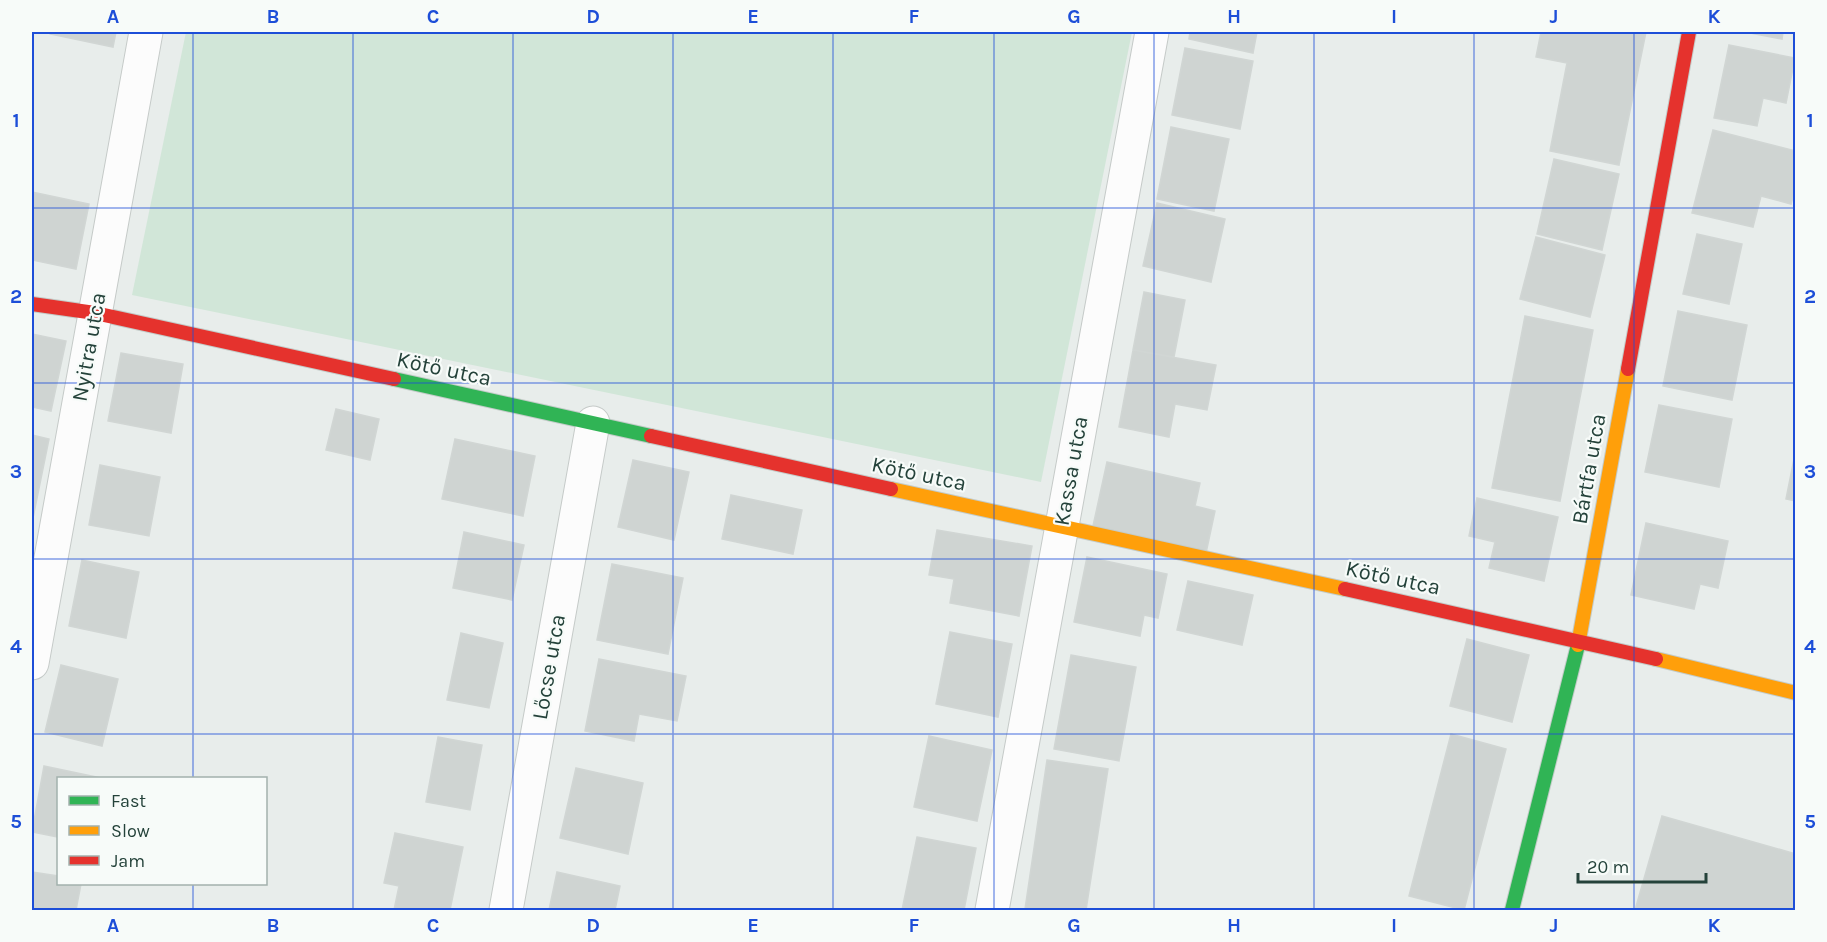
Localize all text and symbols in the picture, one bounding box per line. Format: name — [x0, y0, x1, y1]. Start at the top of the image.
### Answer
text: A — [107, 5, 120, 28]
text: B — [267, 5, 279, 28]
text: C — [427, 5, 439, 28]
text: D — [586, 5, 600, 28]
text: E — [747, 5, 759, 28]
text: F — [909, 5, 920, 28]
text: G — [1067, 5, 1081, 28]
text: H — [1227, 5, 1241, 28]
text: I — [1391, 5, 1397, 28]
text: J — [1550, 5, 1558, 28]
text: K — [1707, 5, 1721, 28]
text: 1 — [12, 109, 20, 132]
text: 1 — [1806, 109, 1814, 132]
text: 2 — [10, 285, 22, 308]
text: 2 — [1804, 285, 1816, 308]
street label: Nyitra utca — [67, 290, 111, 404]
street label: Kötő utca — [394, 346, 494, 392]
street label: Bártfa utca — [1566, 412, 1612, 526]
street label: Kassa utca — [1049, 414, 1093, 528]
street label: Kötő utca — [869, 451, 969, 497]
text: 3 — [10, 460, 22, 483]
text: 3 — [1804, 460, 1816, 483]
street label: Kötő utca — [1343, 555, 1443, 601]
street label: Lőcse utca — [527, 612, 571, 722]
text: 4 — [10, 635, 22, 658]
text: 4 — [1804, 635, 1816, 658]
legend — [57, 777, 267, 885]
text: Fast — [111, 790, 146, 812]
text: 5 — [10, 810, 22, 833]
text: 5 — [1804, 810, 1816, 833]
text: Slow — [111, 820, 150, 842]
scale bar — [1578, 846, 1706, 884]
text: Jam — [111, 850, 145, 872]
text: 20 m — [1587, 856, 1629, 878]
text: A — [107, 914, 120, 937]
text: B — [267, 914, 279, 937]
text: C — [427, 914, 439, 937]
text: D — [586, 914, 600, 937]
text: E — [747, 914, 759, 937]
text: F — [909, 914, 920, 937]
text: G — [1067, 914, 1081, 937]
text: H — [1227, 914, 1241, 937]
text: I — [1391, 914, 1397, 937]
text: J — [1550, 914, 1558, 937]
text: K — [1707, 914, 1721, 937]

